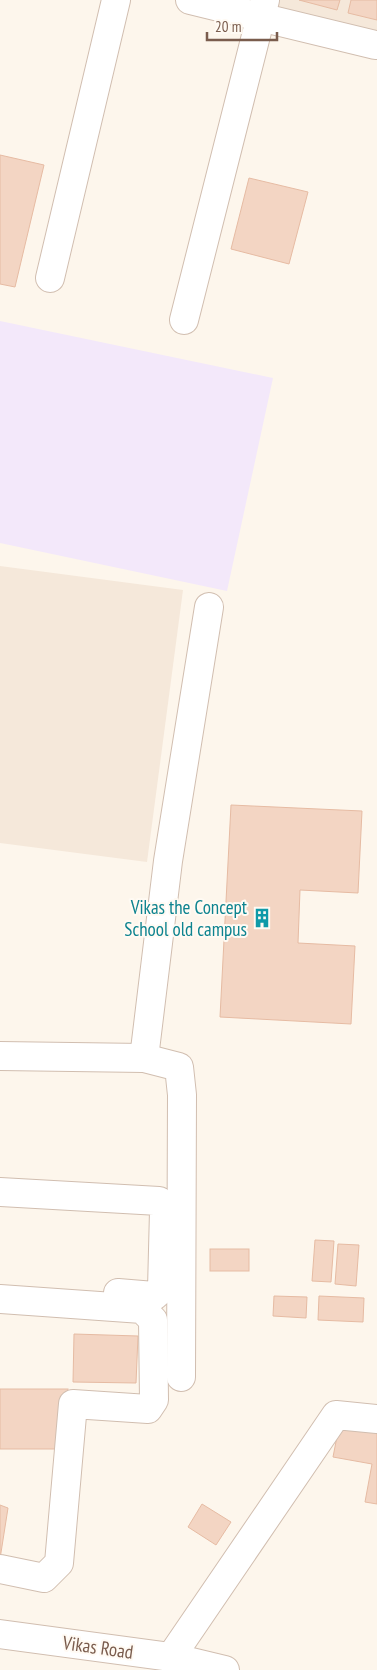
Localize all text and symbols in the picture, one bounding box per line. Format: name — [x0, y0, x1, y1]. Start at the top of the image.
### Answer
scale bar — [207, 10, 277, 42]
text: 20 m — [215, 17, 241, 36]
place label: Vikas the Concept School old campus — [124, 895, 248, 941]
building icon: Vikas the Concept School old campus — [251, 907, 273, 929]
street label: Vikas Road — [60, 1630, 135, 1664]

